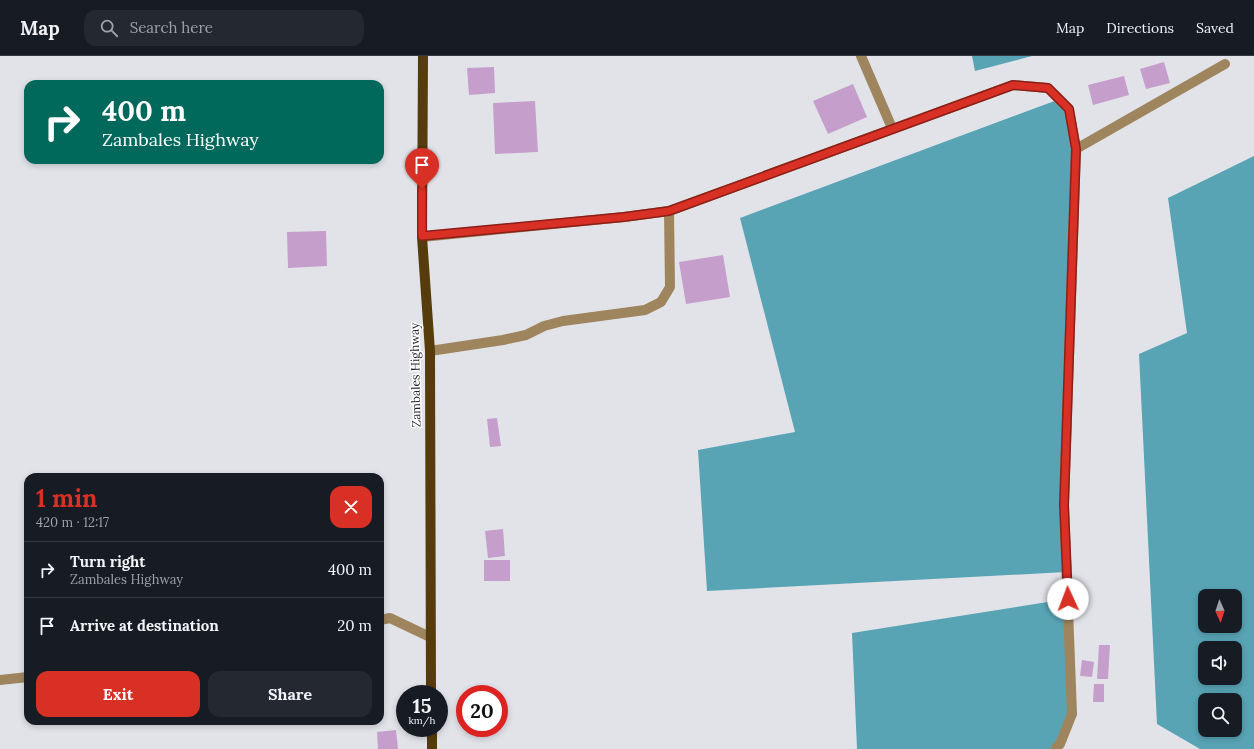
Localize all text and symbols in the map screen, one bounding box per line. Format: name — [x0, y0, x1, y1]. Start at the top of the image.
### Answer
search box — [84, 10, 364, 46]
text: Map — [20, 16, 60, 40]
icon: search — [98, 17, 120, 39]
text: Search here — [130, 18, 213, 37]
text: Map — [1056, 19, 1084, 37]
text: Directions — [1106, 19, 1174, 37]
text: Saved — [1196, 19, 1234, 37]
text: 400 m — [102, 93, 186, 129]
icon: right — [36, 96, 88, 148]
text: Zambales Highway — [102, 128, 259, 151]
pin — [405, 148, 439, 189]
icon: arrive — [411, 154, 433, 176]
street label: Zambales Highway — [407, 322, 423, 427]
text: 1 min — [36, 483, 97, 514]
button: close — [330, 486, 372, 528]
text: 420 m · 12:17 — [36, 514, 109, 531]
text: Turn right — [70, 552, 146, 571]
icon: right — [36, 559, 58, 581]
text: 400 m — [328, 560, 372, 579]
text: Zambales Highway — [70, 571, 183, 588]
position arrow — [1047, 578, 1089, 620]
north arrow — [1198, 589, 1242, 633]
map controls — [1198, 589, 1242, 737]
icon: arrive — [36, 615, 58, 637]
text: Arrive at destination — [70, 616, 219, 635]
text: 20 m — [337, 616, 372, 635]
button: sound — [1198, 641, 1242, 685]
button: Exit — [36, 671, 200, 717]
button: Share — [208, 671, 372, 717]
speed limit sign: 20 — [456, 685, 508, 737]
text: 15 — [413, 693, 431, 718]
button: search — [1198, 693, 1242, 737]
text: km/h — [408, 714, 436, 727]

